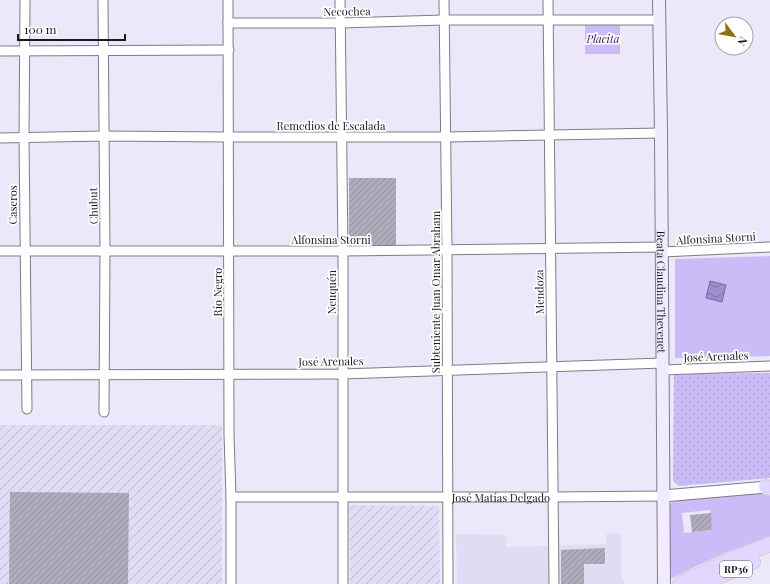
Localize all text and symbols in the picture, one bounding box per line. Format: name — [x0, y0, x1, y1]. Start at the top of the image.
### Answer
street label: Necochea — [323, 3, 371, 19]
scale bar — [18, 16, 125, 42]
north arrow — [714, 16, 754, 56]
text: 100 m — [24, 21, 57, 37]
park label: Placita — [586, 31, 620, 46]
text: N — [734, 34, 751, 49]
street label: Remedios de Escalada — [277, 118, 386, 133]
street label: Caseros — [5, 185, 20, 225]
street label: Chubut — [85, 187, 101, 225]
street label: Subteniente Juan Omar Abraham — [428, 211, 443, 373]
street label: Alfonsina Storni — [675, 228, 756, 248]
street label: Beata Claudina Thevenet — [654, 231, 670, 353]
street label: Alfonsina Storni — [290, 232, 371, 247]
street label: Río Negro — [210, 268, 225, 316]
street label: Neuquén — [324, 269, 339, 314]
street label: Mendoza — [531, 269, 547, 314]
street label: José Arenales — [682, 347, 749, 365]
street label: José Arenales — [297, 353, 364, 369]
street label: José Matías Delgado — [451, 490, 550, 505]
road number: RP36 — [720, 561, 752, 577]

